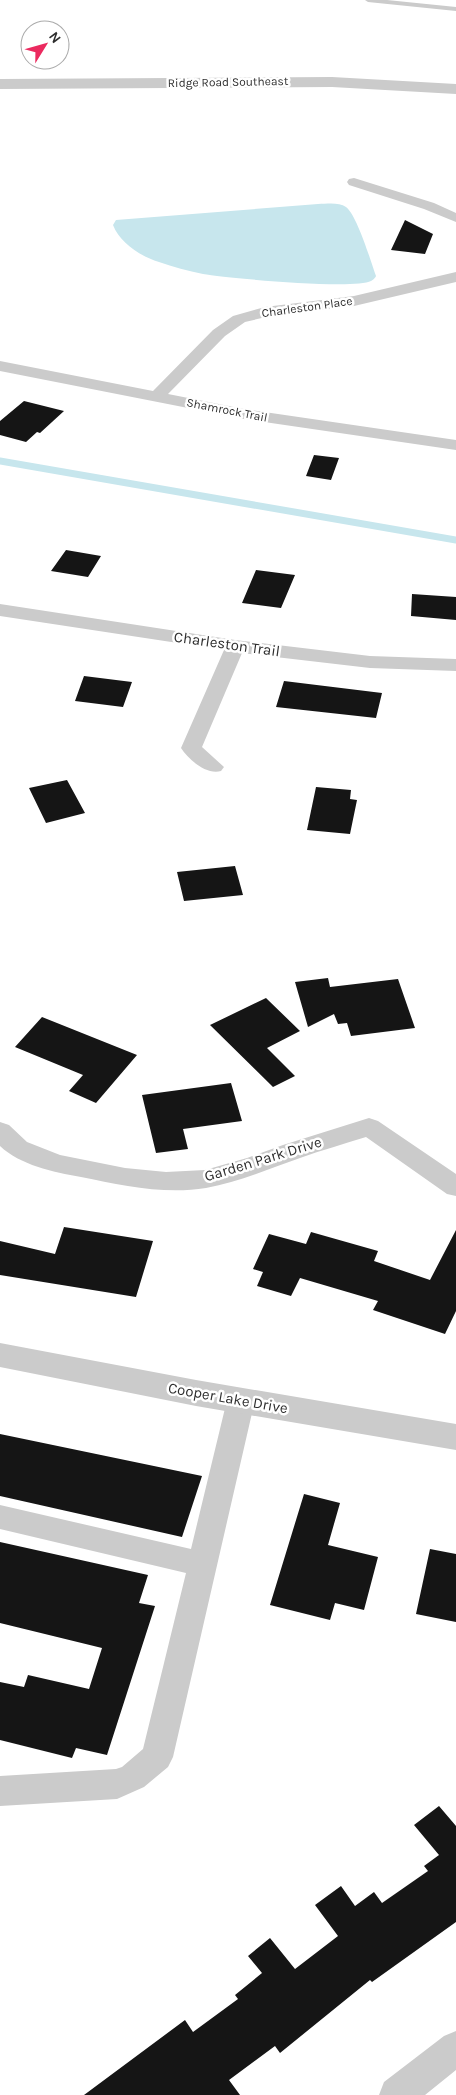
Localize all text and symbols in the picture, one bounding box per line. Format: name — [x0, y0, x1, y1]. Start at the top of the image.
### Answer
north arrow — [20, 20, 70, 70]
text: N — [45, 28, 65, 47]
street label: Ridge Road Southeast — [168, 74, 289, 90]
street label: Charleston Place — [261, 294, 353, 320]
street label: Shamrock Trail — [185, 395, 269, 425]
street label: Charleston Trail — [173, 628, 281, 660]
street label: Garden Park Drive — [202, 1133, 324, 1185]
street label: Cooper Lake Drive — [167, 1379, 289, 1417]

